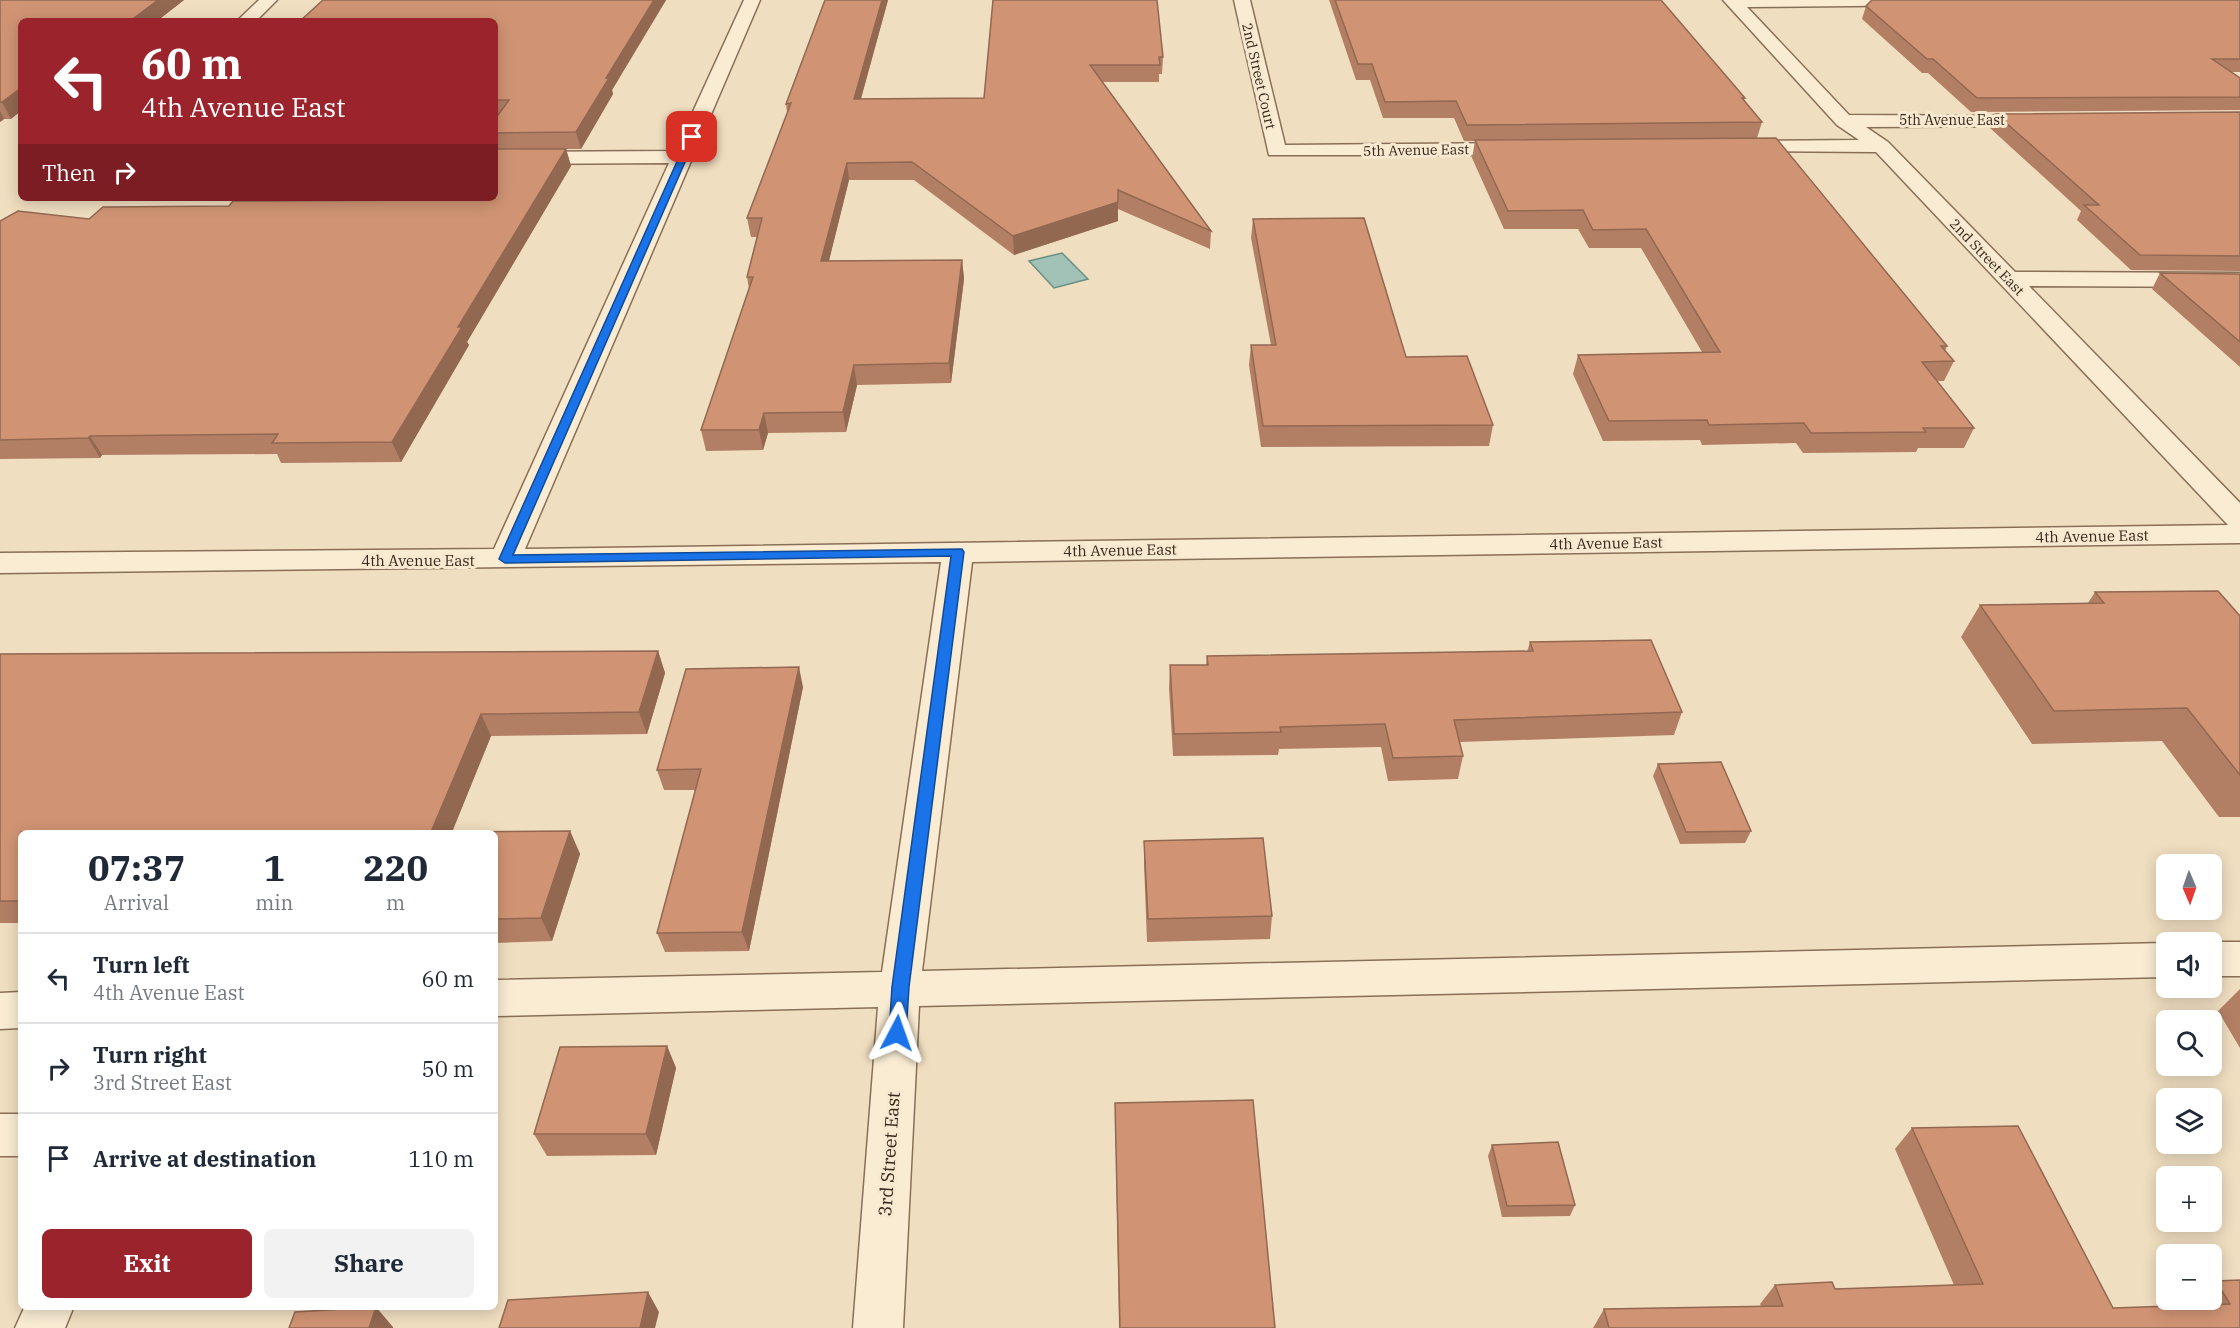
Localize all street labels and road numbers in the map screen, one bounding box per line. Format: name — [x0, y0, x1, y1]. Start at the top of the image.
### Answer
street label: 2nd Street Court — [1238, 21, 1280, 131]
street label: 5th Avenue East — [1899, 111, 2005, 129]
street label: 5th Avenue East — [1363, 140, 1469, 160]
street label: 2nd Street East — [1946, 215, 2028, 299]
street label: 4th Avenue East — [2035, 526, 2149, 546]
street label: 4th Avenue East — [1549, 533, 1663, 553]
street label: 4th Avenue East — [1063, 540, 1177, 560]
street label: 4th Avenue East — [361, 551, 475, 570]
street label: 3rd Street East — [873, 1091, 905, 1217]

